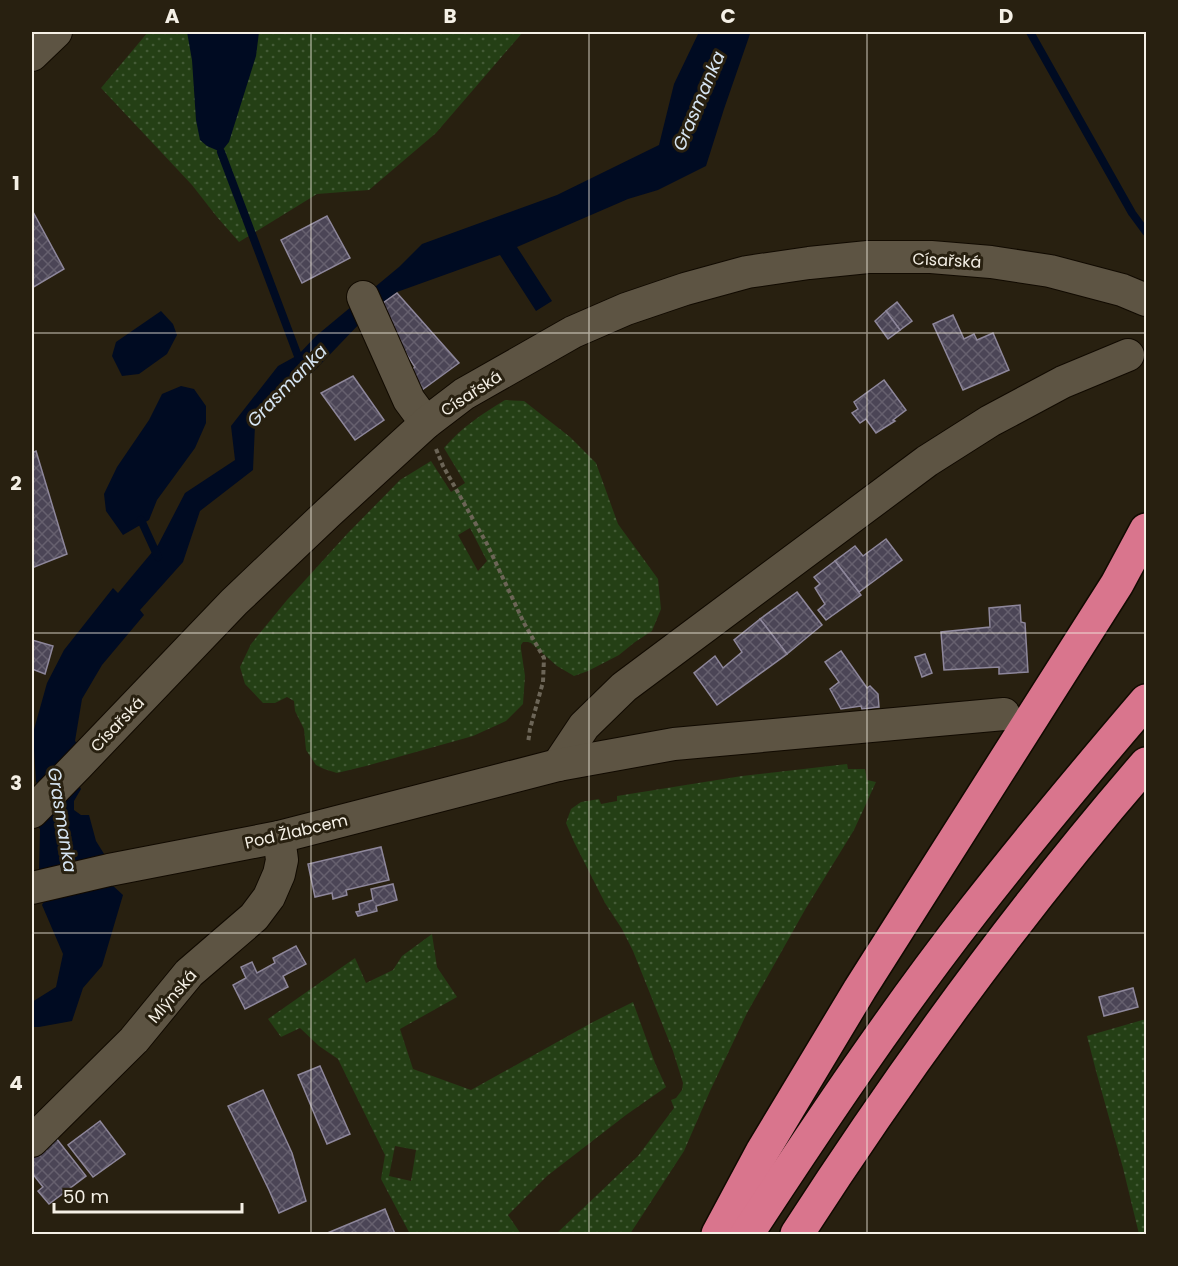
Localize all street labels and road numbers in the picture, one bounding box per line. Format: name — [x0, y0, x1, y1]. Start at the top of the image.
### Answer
street label: Císařská — [912, 247, 982, 274]
street label: Císařská — [436, 365, 506, 422]
street label: Císařská — [85, 692, 150, 757]
street label: Pod Žlabcem — [242, 808, 350, 854]
street label: Mlýnská — [143, 964, 202, 1028]

